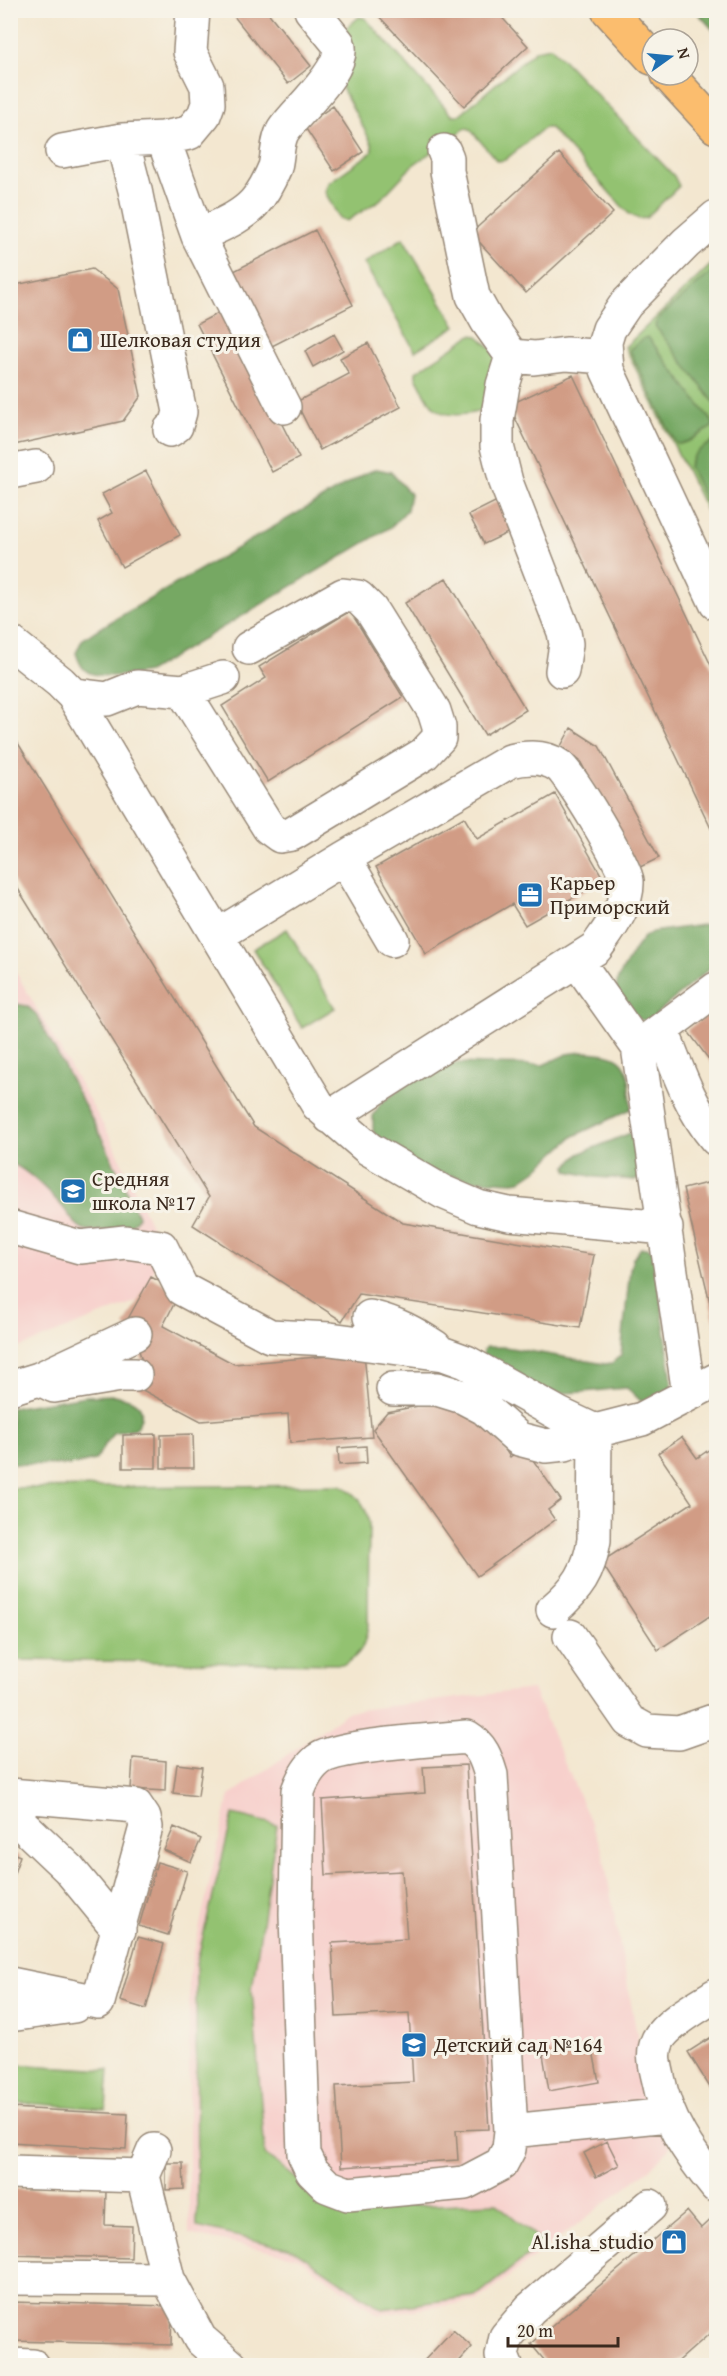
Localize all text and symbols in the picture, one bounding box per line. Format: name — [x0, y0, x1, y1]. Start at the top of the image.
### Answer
north arrow — [640, 27, 700, 87]
text: N — [672, 45, 698, 62]
place label: Шелковая студия — [100, 324, 261, 355]
shop icon: Шелковая студия — [65, 325, 95, 355]
place label: Карьер Приморский — [550, 867, 670, 922]
office icon: Карьер Приморский — [515, 880, 545, 910]
place label: Средняя школа №17 — [92, 1163, 196, 1218]
school or university icon: Средняя школа №17 — [58, 1176, 88, 1206]
place label: Детский сад №164 — [433, 2029, 603, 2060]
school or university icon: Детский сад №164 — [399, 2030, 429, 2060]
place label: Al.isha_studio — [531, 2226, 654, 2257]
shop icon: Al.isha_studio — [659, 2227, 689, 2257]
scale bar — [508, 2310, 618, 2348]
text: 20 m — [517, 2317, 553, 2344]

